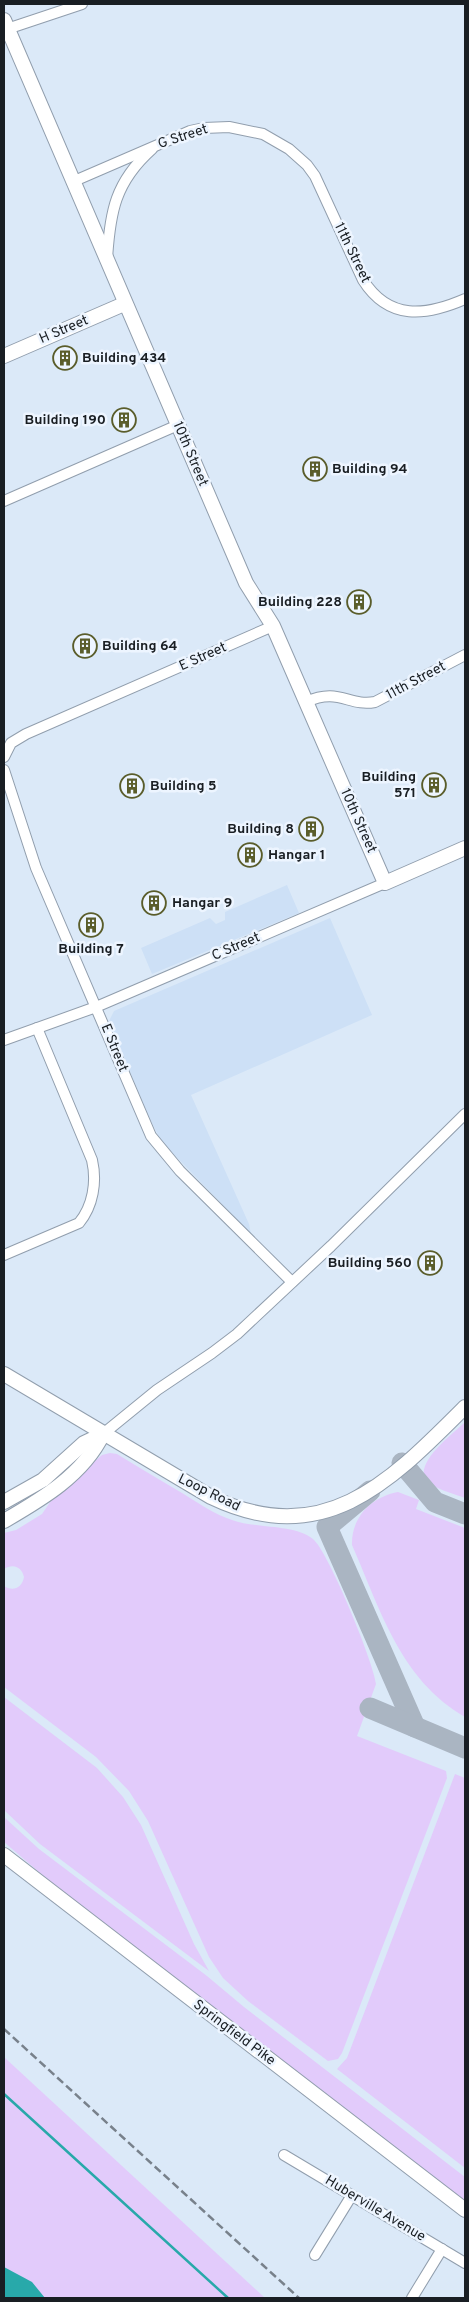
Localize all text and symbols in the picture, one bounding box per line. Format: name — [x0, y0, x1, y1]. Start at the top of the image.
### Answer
street label: G Street — [156, 121, 210, 153]
street label: 11th Street — [330, 220, 374, 286]
street label: H Street — [37, 312, 91, 348]
building icon: Building 434 — [52, 345, 78, 371]
place label: Building 434 — [82, 350, 166, 367]
building icon: Building 190 — [111, 407, 137, 433]
place label: Building 190 — [25, 412, 106, 429]
street label: 10th Street — [169, 419, 211, 489]
building icon: Building 94 — [302, 456, 328, 482]
place label: Building 94 — [332, 461, 408, 478]
building icon: Building 228 — [346, 589, 372, 615]
place label: Building 228 — [258, 594, 342, 611]
building icon: Building 64 — [72, 633, 98, 659]
place label: Building 64 — [102, 638, 178, 655]
street label: E Street — [177, 639, 229, 675]
street label: 11th Street — [383, 658, 449, 704]
place label: Building 571 — [362, 769, 416, 802]
building icon: Building 571 — [421, 772, 447, 798]
building icon: Building 5 — [119, 773, 145, 799]
place label: Building 5 — [150, 778, 217, 795]
street label: 10th Street — [336, 786, 380, 856]
building icon: Building 8 — [298, 816, 324, 842]
place label: Building 8 — [227, 821, 294, 838]
building icon: Hangar 1 — [237, 842, 263, 868]
place label: Hangar 1 — [268, 847, 325, 864]
building icon: Hangar 9 — [141, 890, 167, 916]
place label: Hangar 9 — [172, 895, 232, 912]
building icon: Building 7 — [78, 912, 104, 938]
street label: C Street — [209, 929, 263, 965]
place label: Building 7 — [58, 941, 124, 958]
street label: E Street — [97, 1022, 131, 1074]
building icon: Building 560 — [417, 1250, 443, 1276]
place label: Building 560 — [328, 1255, 412, 1272]
street label: Loop Road — [175, 1471, 243, 1515]
street label: Springfield Pike — [189, 1997, 279, 2069]
street label: Huberville Avenue — [322, 2172, 428, 2246]

